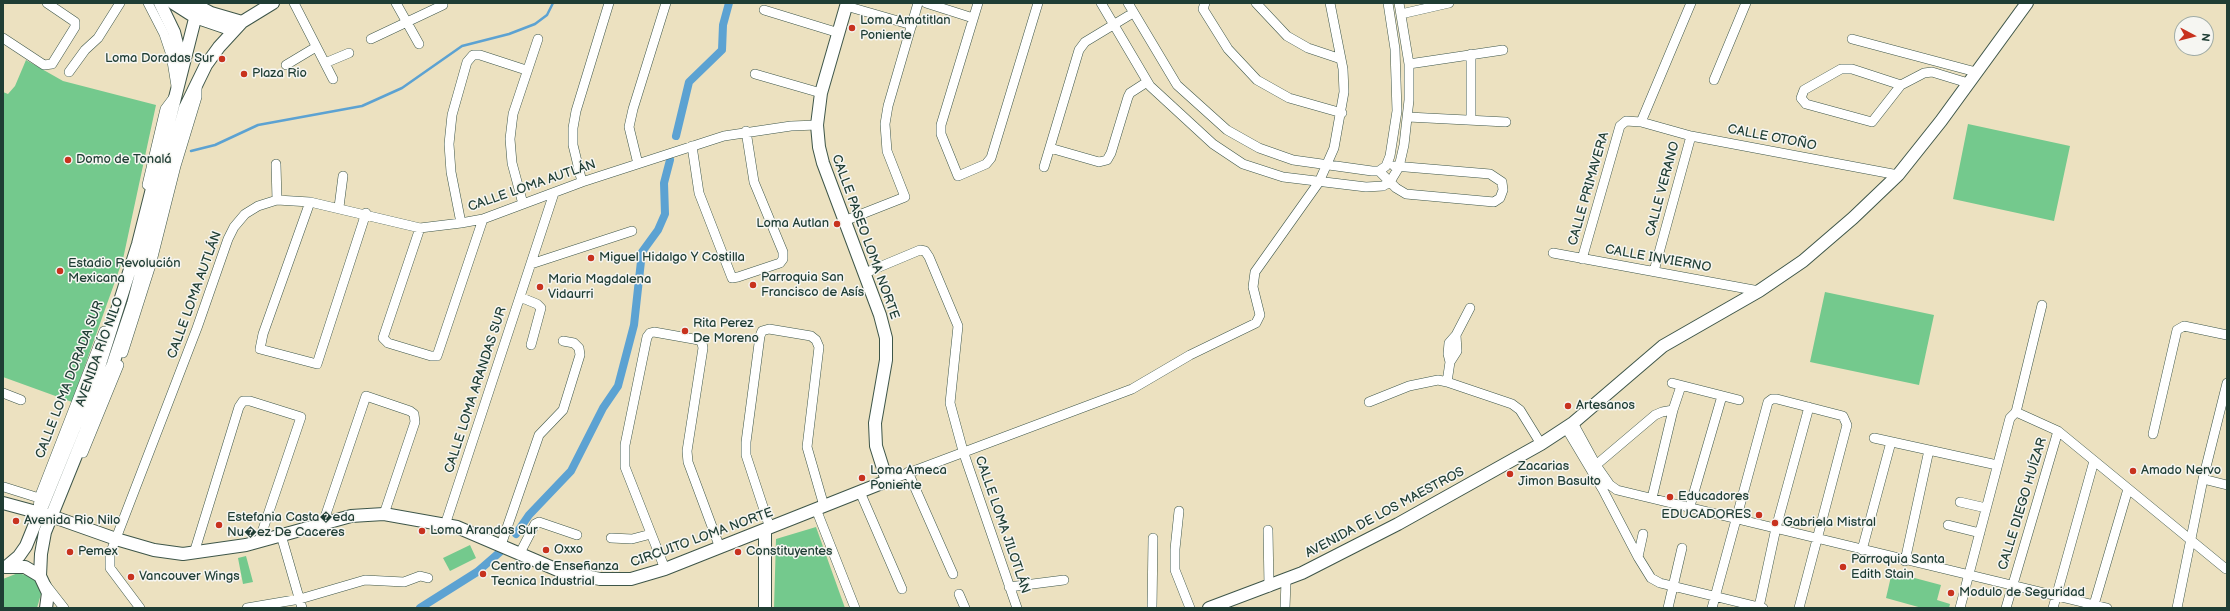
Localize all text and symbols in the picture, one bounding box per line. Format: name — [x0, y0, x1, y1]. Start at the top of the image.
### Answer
place label: Loma Amatitlan Poniente — [860, 13, 951, 44]
north arrow — [2174, 16, 2214, 56]
marker: Loma Amatitlan Poniente — [847, 23, 857, 33]
text: N — [2198, 32, 2212, 42]
place label: Loma Doradas Sur — [105, 51, 214, 67]
marker: Loma Doradas Sur — [217, 54, 227, 64]
place label: Plaza Rio — [252, 66, 307, 82]
marker: Plaza Rio — [239, 69, 249, 79]
street label: CALLE OTOÑO — [1726, 122, 1818, 154]
street label: CALLE PRIMAVERA — [1565, 130, 1613, 248]
street label: CALLE VERANO — [1643, 140, 1683, 238]
place label: Domo de Tonalá — [76, 152, 172, 168]
street label: CALLE PASEO LOMA NORTE — [828, 153, 902, 321]
marker: Domo de Tonalá — [63, 155, 73, 165]
street label: CALLE LOMA AUTLÁN — [466, 157, 598, 215]
place label: Loma Autlan — [756, 216, 829, 232]
marker: Loma Autlan — [832, 219, 842, 229]
street label: CALLE LOMA AUTLÁN — [165, 229, 225, 361]
street label: CALLE INVIERNO — [1604, 242, 1712, 276]
place label: Miguel Hidalgo Y Costilla — [599, 250, 745, 266]
marker: Miguel Hidalgo Y Costilla — [586, 253, 596, 263]
place label: Estadio Revolución Mexicana — [68, 256, 181, 287]
marker: Estadio Revolución Mexicana — [55, 266, 65, 276]
place label: Parroquia San Francisco de Asís — [761, 270, 864, 301]
place label: Maria Magdalena Vidaurri — [548, 272, 651, 303]
marker: Parroquia San Francisco de Asís — [748, 280, 758, 290]
marker: Maria Magdalena Vidaurri — [535, 282, 545, 292]
street label: AVENIDA RÍO NILO — [73, 295, 127, 409]
street label: CALLE LOMA DORADA SUR — [33, 299, 107, 461]
street label: CALLE LOMA ARANDAS SUR — [442, 305, 510, 475]
place label: Rita Perez De Moreno — [693, 316, 759, 347]
marker: Rita Perez De Moreno — [680, 326, 690, 336]
place label: Artesanos — [1576, 398, 1635, 414]
marker: Artesanos — [1563, 401, 1573, 411]
street label: CALLE DIEGO HUÍZAR — [1995, 436, 2051, 572]
street label: CALLE LOMA JILOTLÁN — [971, 454, 1033, 596]
place label: Zacarias Jimon Basulto — [1518, 459, 1601, 490]
place label: Loma Ameca Poniente — [870, 463, 947, 494]
place label: Amado Nervo — [2141, 463, 2221, 479]
street label: AVENIDA DE LOS MAESTROS — [1303, 464, 1467, 562]
marker: Amado Nervo — [2128, 466, 2138, 476]
marker: Zacarias Jimon Basulto — [1505, 469, 1515, 479]
marker: Loma Ameca Poniente — [857, 473, 867, 483]
place label: Educadores — [1678, 489, 1749, 505]
marker: Educadores — [1665, 492, 1675, 502]
street label: CIRCUITO LOMA NORTE — [629, 505, 775, 571]
place label: EDUCADORES — [1661, 507, 1751, 523]
place label: Estefania Casta�eda Nu�ez De Caceres — [227, 510, 355, 541]
marker: EDUCADORES — [1754, 510, 1764, 520]
place label: Avenida Rio Nilo — [24, 513, 120, 529]
place label: Gabriela Mistral — [1783, 515, 1876, 531]
marker: Avenida Rio Nilo — [11, 516, 21, 526]
marker: Gabriela Mistral — [1770, 518, 1780, 528]
marker: Estefania Casta�eda Nu�ez De Caceres — [214, 520, 224, 530]
place label: Loma Arandas Sur — [430, 523, 538, 539]
marker: Loma Arandas Sur — [417, 526, 427, 536]
place label: Oxxo — [554, 542, 583, 558]
place label: Pemex — [78, 544, 118, 560]
place label: Constituyentes — [746, 544, 832, 560]
marker: Oxxo — [541, 545, 551, 555]
marker: Pemex — [65, 547, 75, 557]
marker: Constituyentes — [733, 547, 743, 557]
place label: Parroquia Santa Edith Stain — [1851, 552, 1945, 583]
place label: Centro de Enseñanza Tecnica Industrial — [491, 559, 619, 590]
marker: Parroquia Santa Edith Stain — [1838, 562, 1848, 572]
place label: Vancouver Wings — [139, 569, 240, 585]
marker: Centro de Enseñanza Tecnica Industrial — [478, 569, 488, 579]
marker: Vancouver Wings — [126, 572, 136, 582]
place label: Modulo de Seguridad — [1959, 585, 2085, 601]
marker: Modulo de Seguridad — [1946, 588, 1956, 598]

